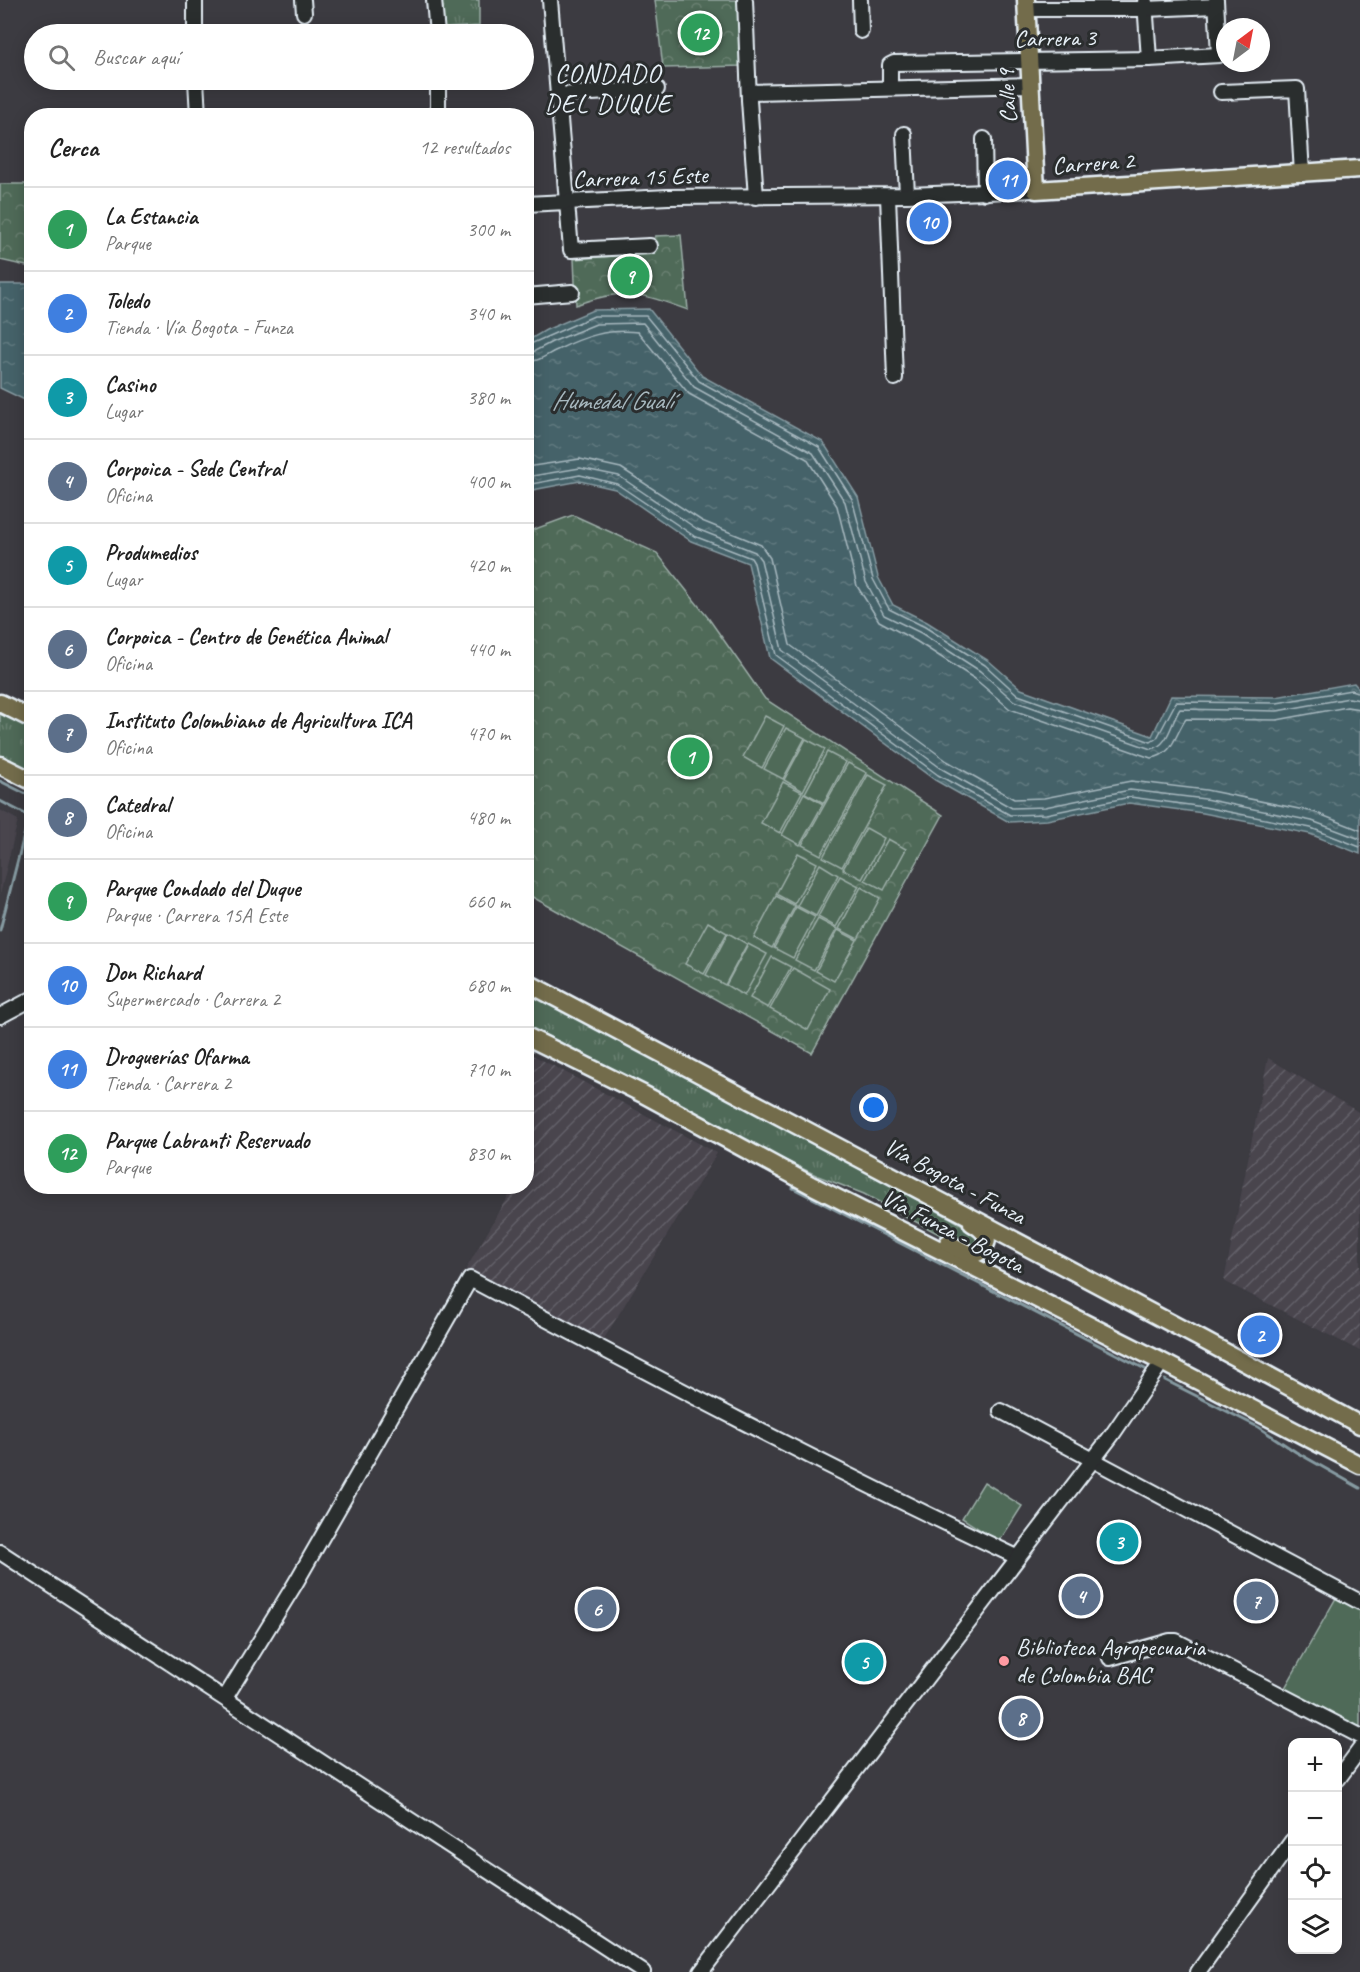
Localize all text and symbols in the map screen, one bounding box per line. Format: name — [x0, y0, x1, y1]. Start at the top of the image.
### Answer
pin: 12 — [680, 10, 720, 56]
north arrow — [1216, 18, 1270, 72]
street label: Carrera 3 — [1014, 22, 1098, 54]
search box — [24, 24, 534, 90]
icon: search — [45, 41, 78, 74]
text: Buscar aquí — [93, 43, 179, 71]
district label: CONDADO DEL DUQUE — [544, 57, 674, 120]
street label: Calle 9 — [990, 66, 1023, 124]
text: Cerca — [48, 131, 98, 164]
text: 12 resultados — [419, 135, 510, 160]
street label: Carrera 2 — [1051, 145, 1137, 181]
pin: 11 — [988, 158, 1028, 202]
street label: Carrera 15 Este — [572, 160, 710, 194]
pin: 10 — [910, 200, 948, 244]
text: La Estancia — [105, 203, 198, 231]
text: 1 — [63, 217, 72, 242]
text: 300 m — [467, 217, 510, 242]
text: Parque — [105, 231, 151, 256]
pin: 9 — [610, 254, 650, 298]
text: Toledo — [105, 287, 149, 315]
text: 2 — [63, 301, 72, 326]
text: 340 m — [467, 301, 510, 326]
text: Tienda · Vía Bogota - Funza — [105, 315, 293, 340]
text: Casino — [105, 371, 155, 399]
water label: Humedal Gualí — [552, 384, 682, 417]
text: 3 — [63, 385, 72, 410]
text: 380 m — [467, 385, 510, 410]
text: Lugar — [105, 399, 142, 424]
text: Corpoica - Sede Central — [105, 455, 284, 483]
text: 4 — [63, 469, 72, 494]
text: 400 m — [467, 469, 510, 494]
text: Oficina — [105, 483, 152, 508]
text: Produmedios — [105, 539, 197, 567]
text: 5 — [63, 553, 72, 578]
text: 420 m — [467, 553, 510, 578]
text: Lugar — [105, 567, 142, 592]
text: Corpoica - Centro de Genética Animal — [105, 623, 387, 651]
text: 6 — [63, 637, 72, 662]
text: 440 m — [467, 637, 510, 662]
text: Oficina — [105, 651, 152, 676]
text: Instituto Colombiano de Agricultura ICA — [105, 707, 411, 735]
text: 7 — [63, 721, 72, 746]
text: 470 m — [467, 721, 510, 746]
pin: 1 — [670, 734, 710, 780]
text: Oficina — [105, 735, 152, 760]
text: Catedral — [105, 791, 170, 819]
text: 8 — [63, 805, 72, 830]
text: 480 m — [467, 805, 510, 830]
text: Oficina — [105, 819, 152, 844]
text: Parque Condado del Duque — [105, 875, 300, 903]
text: 9 — [63, 889, 72, 914]
text: 660 m — [467, 889, 510, 914]
text: Parque · Carrera 15A Este — [105, 903, 287, 928]
text: Don Richard — [105, 959, 201, 987]
text: 10 — [59, 973, 77, 998]
text: 680 m — [467, 973, 510, 998]
text: Supermercado · Carrera 2 — [105, 987, 280, 1012]
text: Droguerías Ofarma — [105, 1043, 249, 1071]
text: 11 — [59, 1057, 77, 1082]
text: 710 m — [467, 1057, 510, 1082]
text: Tienda · Carrera 2 — [105, 1071, 231, 1096]
your location — [859, 1093, 888, 1122]
text: Parque Labranti Reservado — [105, 1127, 310, 1155]
street label: Vía Bogota - Funza — [879, 1131, 1032, 1231]
text: 12 — [59, 1141, 77, 1166]
text: 830 m — [467, 1141, 510, 1166]
text: Parque — [105, 1155, 151, 1180]
street label: Vía Funza - Bogota — [877, 1182, 1031, 1281]
pin: 2 — [1240, 1312, 1280, 1358]
pin: 3 — [1100, 1520, 1138, 1564]
pin: 4 — [1062, 1574, 1100, 1618]
pin: 7 — [1236, 1578, 1276, 1624]
pin: 6 — [578, 1586, 616, 1632]
place label: Biblioteca Agropecuaria de Colombia BAC — [1016, 1632, 1206, 1690]
pin: 5 — [844, 1640, 884, 1684]
marker: Biblioteca Agropecuaria de Colombia BAC — [997, 1654, 1011, 1668]
pin: 8 — [1002, 1696, 1040, 1740]
map controls — [1288, 1738, 1342, 1954]
button: + — [1288, 1738, 1342, 1792]
button: − — [1288, 1792, 1342, 1846]
button: locate — [1288, 1846, 1342, 1900]
button: layers — [1288, 1900, 1342, 1954]

